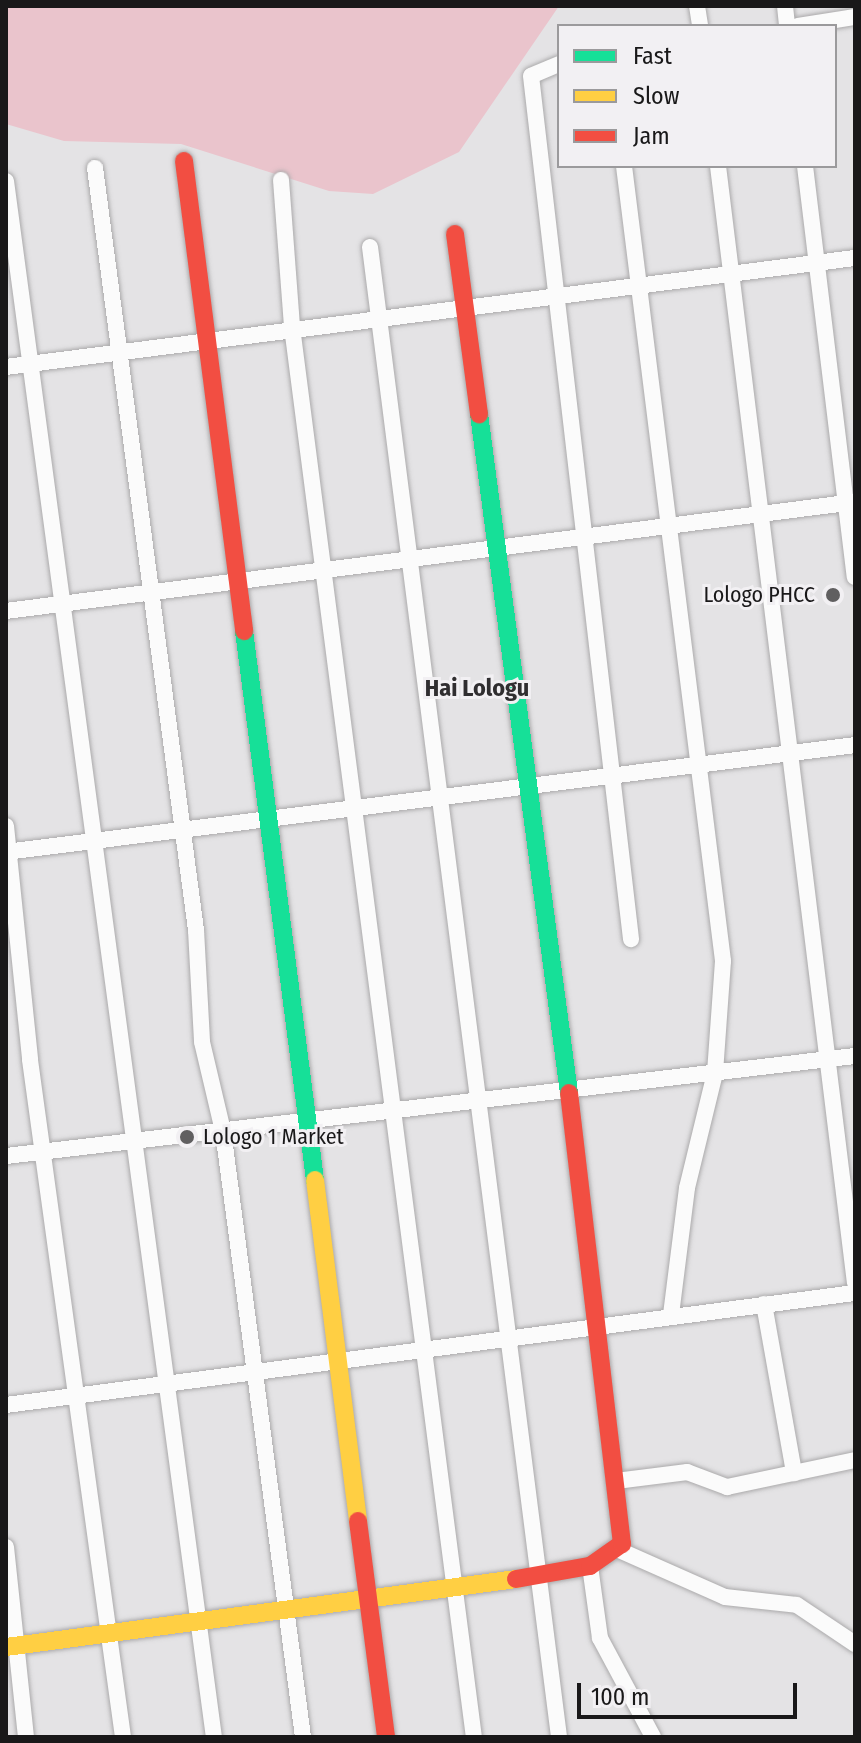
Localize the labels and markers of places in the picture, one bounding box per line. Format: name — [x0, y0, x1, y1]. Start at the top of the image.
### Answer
place label: Lologo PHCC — [703, 582, 815, 608]
marker: Lologo PHCC — [822, 584, 844, 606]
place label: Lologo 1 Market — [203, 1124, 344, 1150]
marker: Lologo 1 Market — [178, 1128, 196, 1146]

